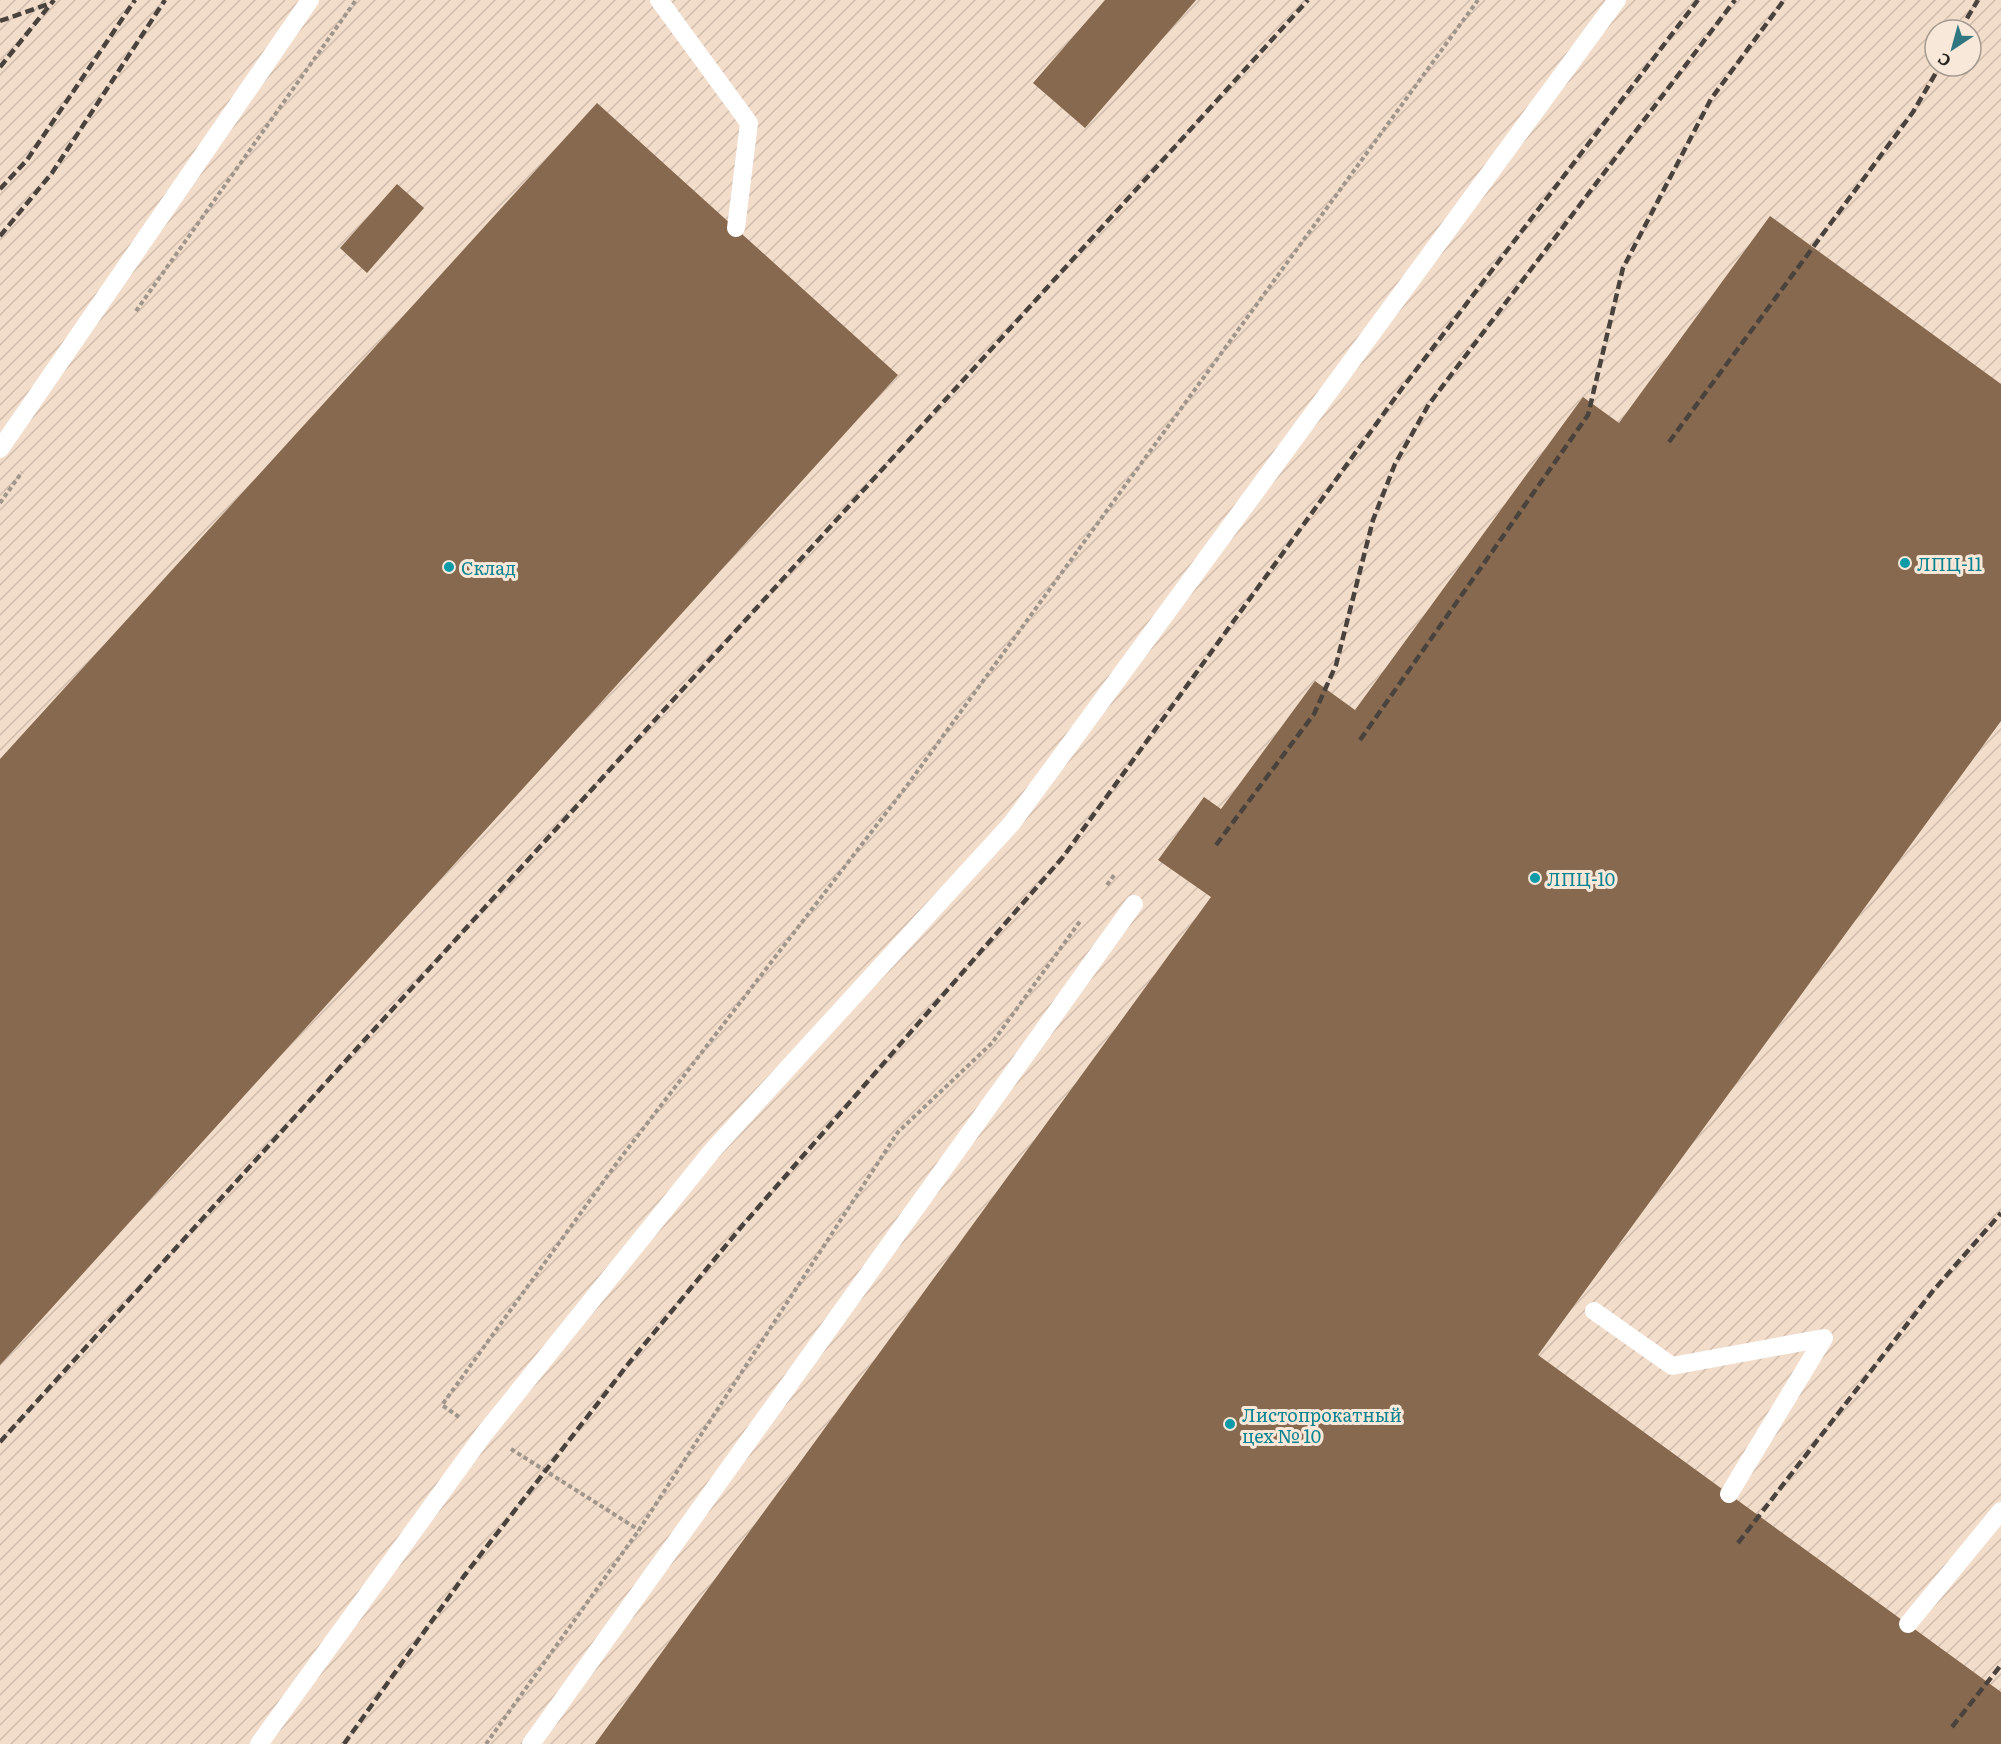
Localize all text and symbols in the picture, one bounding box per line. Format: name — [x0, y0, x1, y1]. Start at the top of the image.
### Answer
north arrow — [1923, 18, 1983, 78]
text: С — [1932, 48, 1955, 74]
place label: ЛПЦ-11 — [1917, 550, 1982, 577]
place label: Склад — [461, 554, 516, 581]
marker: ЛПЦ-11 — [1898, 556, 1912, 570]
marker: Склад — [442, 560, 456, 574]
place label: ЛПЦ-10 — [1547, 865, 1615, 892]
marker: ЛПЦ-10 — [1528, 871, 1542, 885]
place label: Листопрокатный цех № 10 — [1242, 1401, 1402, 1449]
marker: Листопрокатный цех № 10 — [1223, 1417, 1237, 1431]

